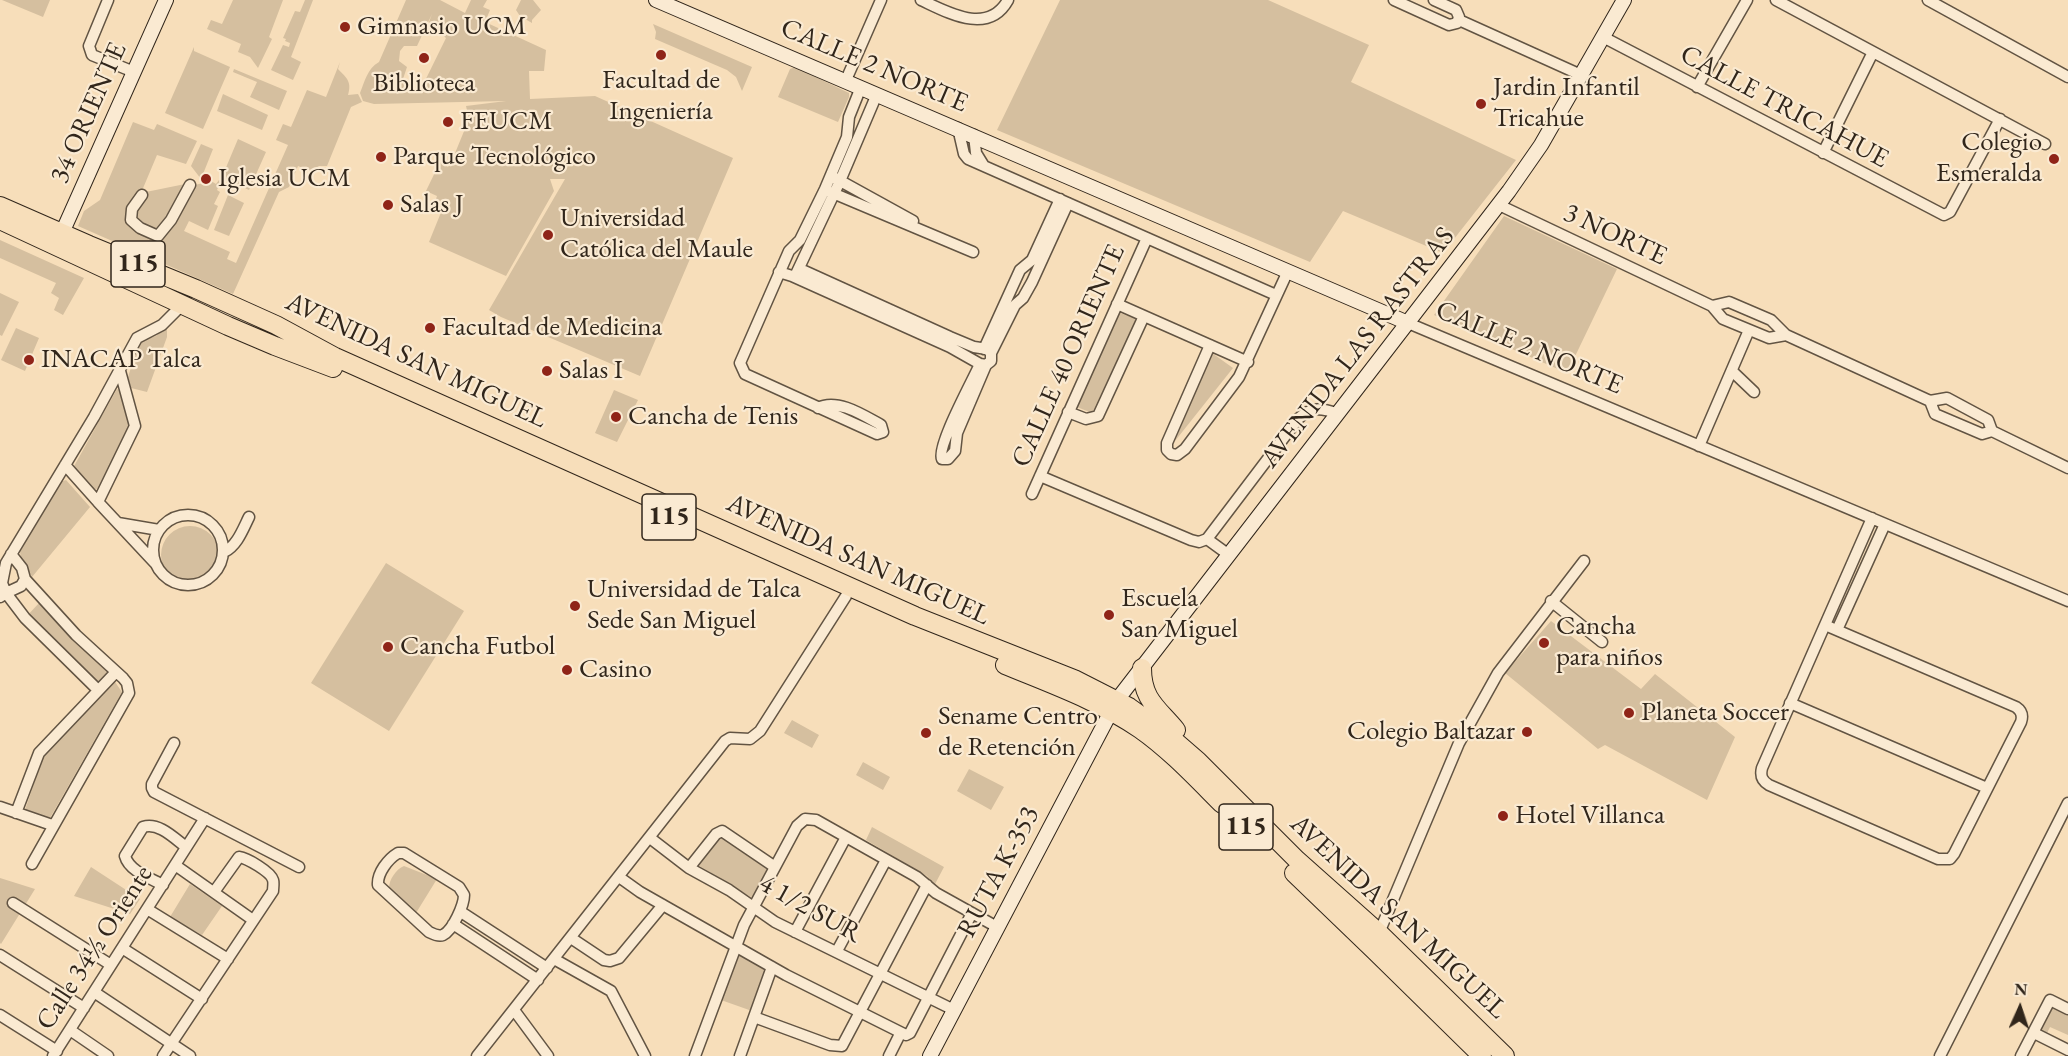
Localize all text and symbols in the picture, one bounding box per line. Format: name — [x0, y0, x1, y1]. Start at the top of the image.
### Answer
place label: Gimnasio UCM — [357, 11, 527, 43]
street label: CALLE 2 NORTE — [776, 12, 972, 120]
marker: Gimnasio UCM — [338, 20, 352, 34]
street label: 34 ORIENTE — [44, 38, 134, 188]
street label: CALLE TRICAHUE — [1674, 38, 1894, 176]
marker: Facultad de Ingeniería — [654, 48, 668, 62]
marker: Biblioteca — [417, 51, 431, 65]
place label: Facultad de Ingeniería — [602, 65, 720, 128]
place label: Biblioteca — [373, 68, 475, 100]
place label: Jardin Infantil Tricahue — [1493, 72, 1640, 135]
marker: Jardin Infantil Tricahue — [1474, 97, 1488, 111]
place label: FEUCM — [460, 106, 552, 138]
marker: FEUCM — [441, 115, 455, 129]
place label: Colegio Esmeralda — [1936, 127, 2042, 190]
place label: Parque Tecnológico — [393, 141, 596, 173]
marker: Parque Tecnológico — [374, 150, 388, 164]
marker: Colegio Esmeralda — [2047, 152, 2061, 166]
place label: Iglesia UCM — [218, 163, 351, 195]
marker: Iglesia UCM — [199, 172, 213, 186]
place label: Salas J — [400, 189, 464, 221]
street label: 3 NORTE — [1558, 197, 1672, 273]
marker: Salas J — [381, 198, 395, 212]
place label: Universidad Católica del Maule — [560, 203, 753, 266]
street label: AVENIDA LAS RASTRAS — [1254, 221, 1462, 475]
marker: Universidad Católica del Maule — [541, 228, 555, 242]
street label: CALLE 40 ORIENTE — [1005, 240, 1133, 472]
road number: 115 — [111, 241, 165, 287]
street label: AVENIDA SAN MIGUEL — [280, 286, 552, 436]
street label: CALLE 2 NORTE — [1431, 294, 1627, 402]
place label: Facultad de Medicina — [442, 312, 662, 344]
marker: Facultad de Medicina — [423, 321, 437, 335]
place label: INACAP Talca — [41, 344, 201, 376]
marker: INACAP Talca — [22, 353, 36, 367]
place label: Salas I — [559, 355, 623, 387]
marker: Salas I — [540, 364, 554, 378]
place label: Cancha de Tenis — [628, 401, 798, 433]
marker: Cancha de Tenis — [609, 410, 623, 424]
street label: AVENIDA SAN MIGUEL — [721, 487, 995, 633]
road number: 115 — [642, 494, 696, 540]
place label: Universidad de Talca Sede San Miguel — [587, 574, 801, 637]
place label: Escuela San Miguel — [1121, 583, 1238, 646]
marker: Universidad de Talca Sede San Miguel — [568, 599, 582, 613]
marker: Escuela San Miguel — [1102, 608, 1116, 622]
place label: Cancha para niños — [1556, 611, 1663, 674]
place label: Cancha Futbol — [400, 631, 555, 663]
marker: Cancha para niños — [1537, 636, 1551, 650]
marker: Cancha Futbol — [381, 640, 395, 654]
place label: Casino — [579, 654, 652, 686]
marker: Casino — [560, 663, 574, 677]
place label: Planeta Soccer — [1641, 697, 1789, 729]
place label: Sename Centro de Retención — [938, 701, 1098, 764]
marker: Planeta Soccer — [1622, 706, 1636, 720]
place label: Colegio Baltazar — [1347, 716, 1515, 748]
marker: Colegio Baltazar — [1520, 725, 1534, 739]
marker: Sename Centro de Retención — [919, 726, 933, 740]
place label: Hotel Villanca — [1515, 800, 1665, 832]
street label: RUTA K-353 — [951, 801, 1047, 943]
road number: 115 — [1219, 804, 1273, 850]
street label: AVENIDA SAN MIGUEL — [1283, 808, 1513, 1026]
marker: Hotel Villanca — [1496, 809, 1510, 823]
street label: Calle 34½ Oriente — [30, 860, 160, 1036]
street label: 4 1/2 SUR — [753, 868, 867, 950]
north arrow — [1990, 978, 2050, 1038]
text: N — [2014, 979, 2028, 1000]

